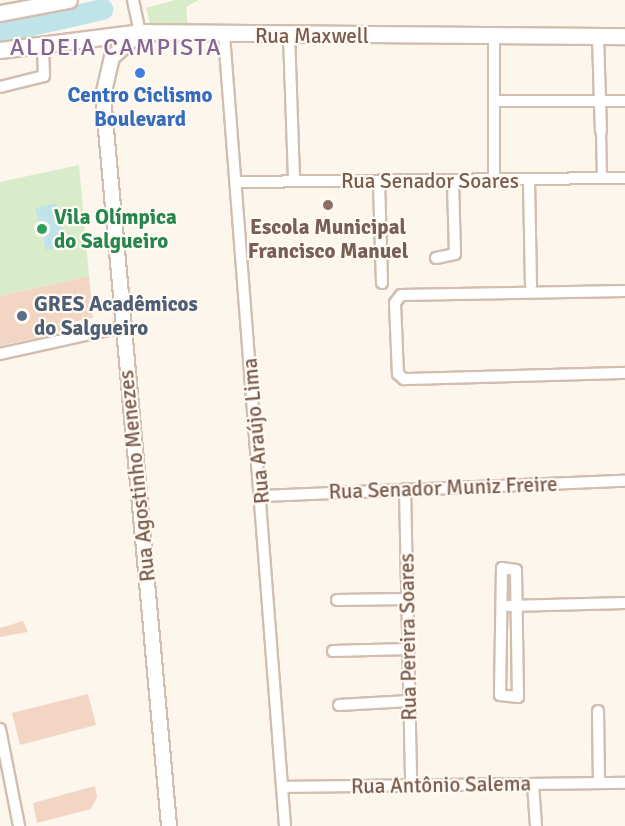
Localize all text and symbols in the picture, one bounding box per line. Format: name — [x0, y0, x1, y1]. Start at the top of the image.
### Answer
street label: Rua Maxwell — [255, 23, 369, 49]
district label: ALDEIA CAMPISTA — [10, 34, 222, 62]
marker: Centro Ciclismo Boulevard — [133, 66, 147, 80]
place label: Centro Ciclismo Boulevard — [68, 82, 212, 132]
street label: Rua Senador Soares — [341, 168, 519, 194]
marker: Escola Municipal Francisco Manuel — [321, 198, 335, 212]
place label: Vila Olímpica do Salgueiro — [54, 204, 177, 254]
place label: Escola Municipal Francisco Manuel — [248, 214, 408, 264]
marker: Vila Olímpica do Salgueiro — [35, 222, 49, 236]
place label: GRES Acadêmicos do Salgueiro — [34, 291, 198, 341]
marker: GRES Acadêmicos do Salgueiro — [15, 309, 29, 323]
street label: Rua Araújo Lima — [237, 357, 275, 505]
street label: Rua Agostinho Menezes — [113, 369, 161, 583]
street label: Rua Senador Muniz Freire — [328, 471, 558, 505]
street label: Rua Pereira Soares — [394, 553, 422, 721]
street label: Rua Antônio Salema — [351, 771, 531, 799]

